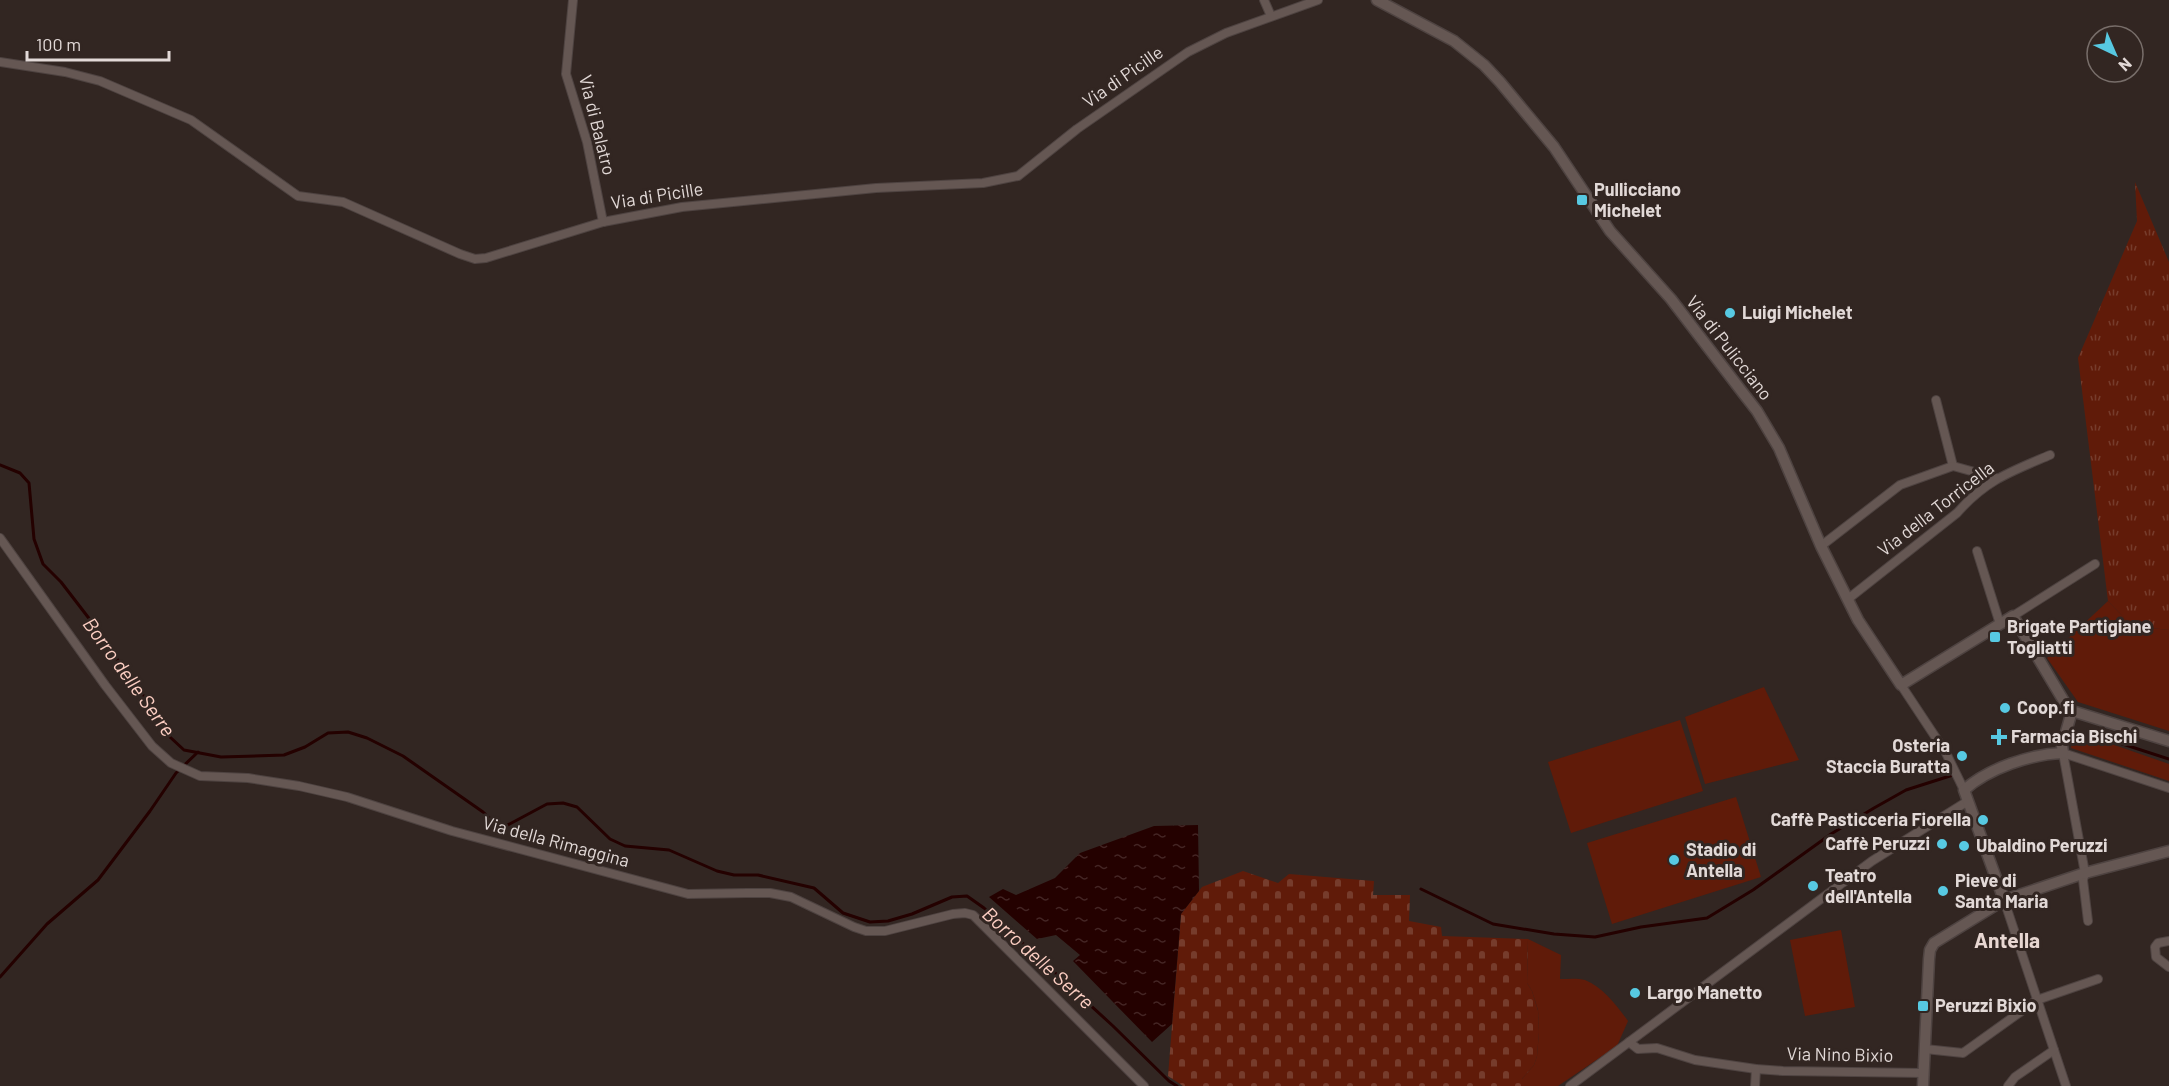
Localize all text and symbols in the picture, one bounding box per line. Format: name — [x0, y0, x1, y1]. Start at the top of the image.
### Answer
scale bar — [27, 24, 170, 62]
north arrow — [2085, 24, 2145, 84]
text: 100 m — [36, 33, 81, 55]
street label: Via di Picille — [1078, 40, 1167, 112]
text: N — [2115, 55, 2136, 76]
street label: Via di Balatro — [575, 72, 621, 177]
street label: Via di Picille — [609, 177, 705, 213]
place label: Pullicciano Michelet — [1594, 178, 1681, 221]
marker: Pullicciano Michelet — [1575, 193, 1589, 207]
street label: Via di Pulicciano — [1682, 291, 1778, 404]
place label: Luigi Michelet — [1742, 301, 1853, 323]
marker: Luigi Michelet — [1723, 306, 1737, 320]
street label: Via della Torricella — [1873, 456, 1998, 560]
water label: Borro delle Serre — [79, 612, 181, 741]
place label: Brigate Partigiane Togliatti — [2007, 615, 2152, 658]
marker: Brigate Partigiane Togliatti — [1988, 630, 2002, 644]
place label: Coop.fi — [2017, 696, 2074, 718]
marker: Coop.fi — [1998, 701, 2012, 715]
place label: Farmacia Bischi — [2011, 725, 2137, 747]
marker: Farmacia Bischi — [1992, 730, 2006, 744]
place label: Osteria Staccia Buratta — [1826, 734, 1950, 777]
marker: Osteria Staccia Buratta — [1955, 749, 1969, 763]
place label: Caffè Pasticceria Fiorella — [1770, 808, 1971, 830]
street label: Via della Rimaggina — [481, 811, 632, 871]
marker: Caffè Pasticceria Fiorella — [1976, 813, 1990, 827]
place label: Caffè Peruzzi — [1825, 832, 1930, 854]
place label: Ubaldino Peruzzi — [1976, 834, 2108, 856]
marker: Caffè Peruzzi — [1935, 837, 1949, 851]
place label: Stadio di Antella — [1686, 838, 1756, 881]
marker: Ubaldino Peruzzi — [1957, 839, 1971, 853]
marker: Stadio di Antella — [1667, 853, 1681, 867]
place label: Teatro dell'Antella — [1825, 864, 1912, 907]
place label: Pieve di Santa Maria — [1955, 869, 2048, 912]
marker: Teatro dell'Antella — [1806, 879, 1820, 893]
marker: Pieve di Santa Maria — [1936, 884, 1950, 898]
water label: Borro delle Serre — [978, 901, 1099, 1013]
district label: Antella — [1974, 927, 2040, 952]
place label: Largo Manetto — [1647, 981, 1762, 1003]
marker: Largo Manetto — [1628, 986, 1642, 1000]
place label: Peruzzi Bixio — [1935, 994, 2037, 1016]
marker: Peruzzi Bixio — [1916, 999, 1930, 1013]
street label: Via Nino Bixio — [1787, 1042, 1894, 1066]

